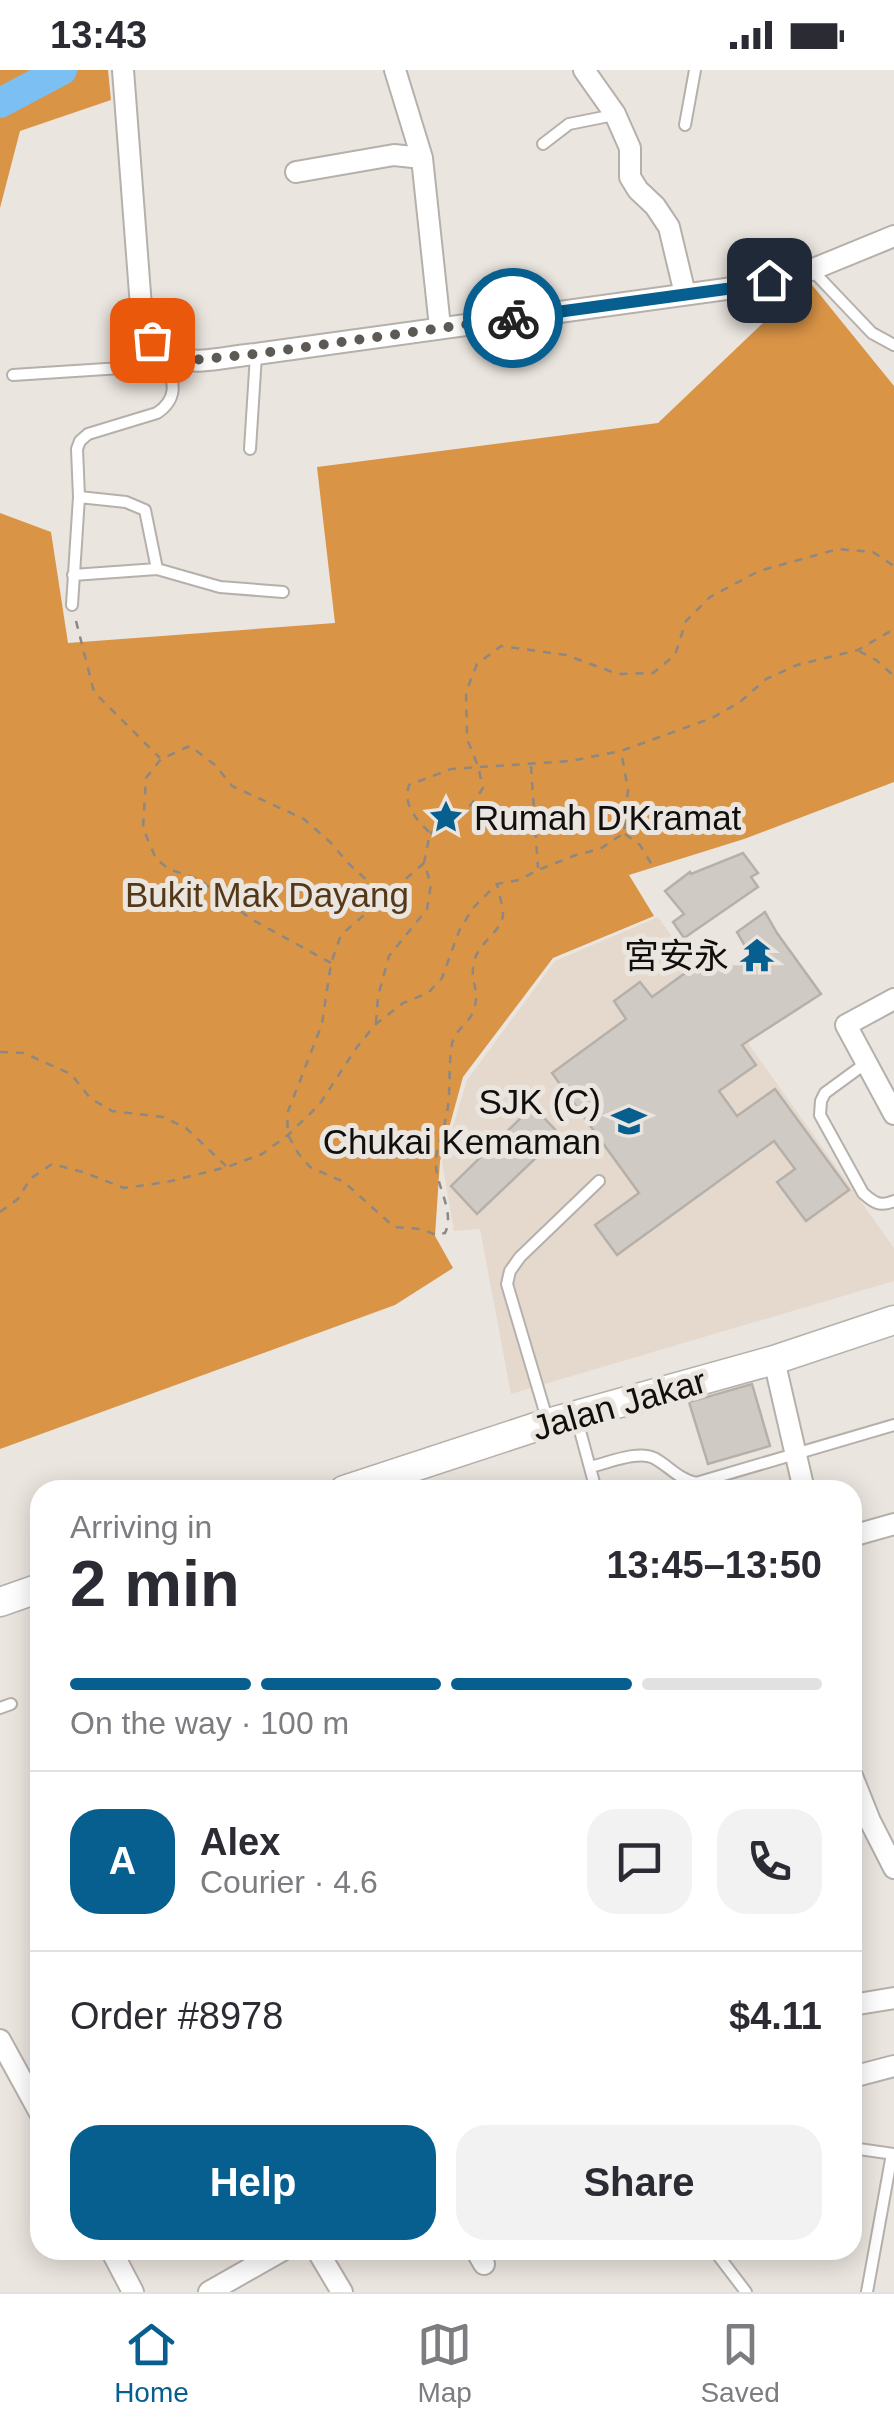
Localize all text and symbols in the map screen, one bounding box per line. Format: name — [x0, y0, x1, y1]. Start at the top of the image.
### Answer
text: 13:43 — [50, 14, 147, 56]
pin — [727, 238, 812, 323]
icon: home — [742, 253, 797, 308]
courier — [463, 268, 563, 368]
icon: bike — [486, 291, 541, 346]
pin — [110, 298, 195, 383]
icon: bag — [125, 313, 180, 368]
place icon: Rumah D'Kramat — [427, 798, 465, 836]
place label: Rumah D'Kramat — [474, 798, 742, 837]
park label: Bukit Mak Dayang — [125, 875, 409, 914]
place label: 宮安永 — [624, 936, 729, 975]
temple icon: 宮安永 — [738, 936, 776, 974]
place label: SJK (C) Chukai Kemaman — [323, 1082, 601, 1161]
school or university icon: SJK (C) Chukai Kemaman — [610, 1102, 648, 1140]
street label: Jalan Jakar — [528, 1360, 711, 1447]
text: Arriving in — [70, 1509, 212, 1545]
text: 13:45–13:50 — [606, 1544, 822, 1586]
text: 2 min — [70, 1547, 240, 1620]
text: On the way · 100 m — [70, 1705, 349, 1741]
button: chat — [587, 1809, 692, 1914]
button: phone — [717, 1809, 822, 1914]
text: Alex — [200, 1821, 280, 1863]
text: A — [109, 1840, 136, 1882]
text: Courier · 4.6 — [200, 1864, 378, 1900]
text: Order #8978 — [70, 1995, 283, 2037]
text: $4.11 — [729, 1995, 822, 2037]
button: Help — [70, 2125, 436, 2240]
button: Share — [456, 2125, 822, 2240]
tab: Home — [114, 2317, 189, 2409]
tab: Map — [417, 2317, 472, 2409]
tab: Saved — [700, 2317, 780, 2409]

